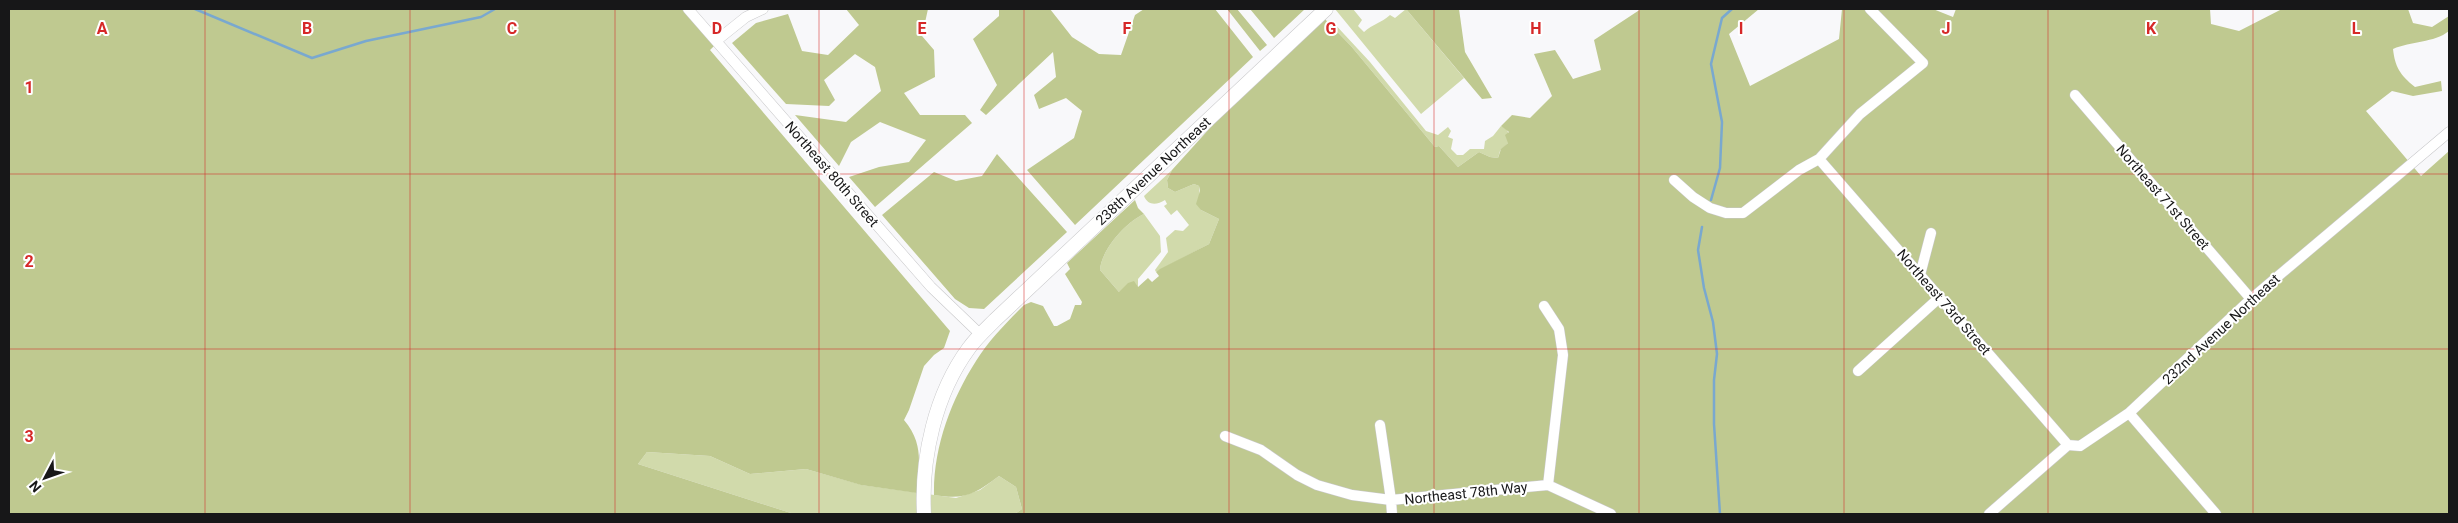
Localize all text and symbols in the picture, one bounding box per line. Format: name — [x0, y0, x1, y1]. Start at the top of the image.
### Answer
text: A — [97, 19, 108, 38]
text: B — [302, 19, 312, 38]
text: C — [507, 19, 517, 38]
text: D — [712, 19, 722, 38]
text: E — [918, 19, 927, 38]
text: F — [1123, 19, 1132, 38]
text: G — [1326, 19, 1337, 38]
text: H — [1530, 19, 1542, 38]
text: I — [1739, 19, 1743, 38]
text: J — [1942, 19, 1950, 38]
text: K — [2146, 19, 2157, 38]
text: L — [2352, 19, 2361, 38]
text: 1 — [24, 78, 34, 97]
street label: 238th Avenue Northeast — [1092, 113, 1214, 228]
street label: Northeast 80th Street — [782, 118, 882, 230]
street label: Northeast 71st Street — [2113, 141, 2213, 253]
street label: Northeast 73rd Street — [1894, 246, 1994, 358]
text: 2 — [24, 252, 34, 271]
street label: 232nd Avenue Northeast — [2159, 270, 2283, 387]
text: 3 — [24, 427, 34, 446]
north arrow — [20, 453, 70, 503]
text: N — [26, 478, 44, 496]
street label: Northeast 78th Way — [1404, 479, 1529, 507]

